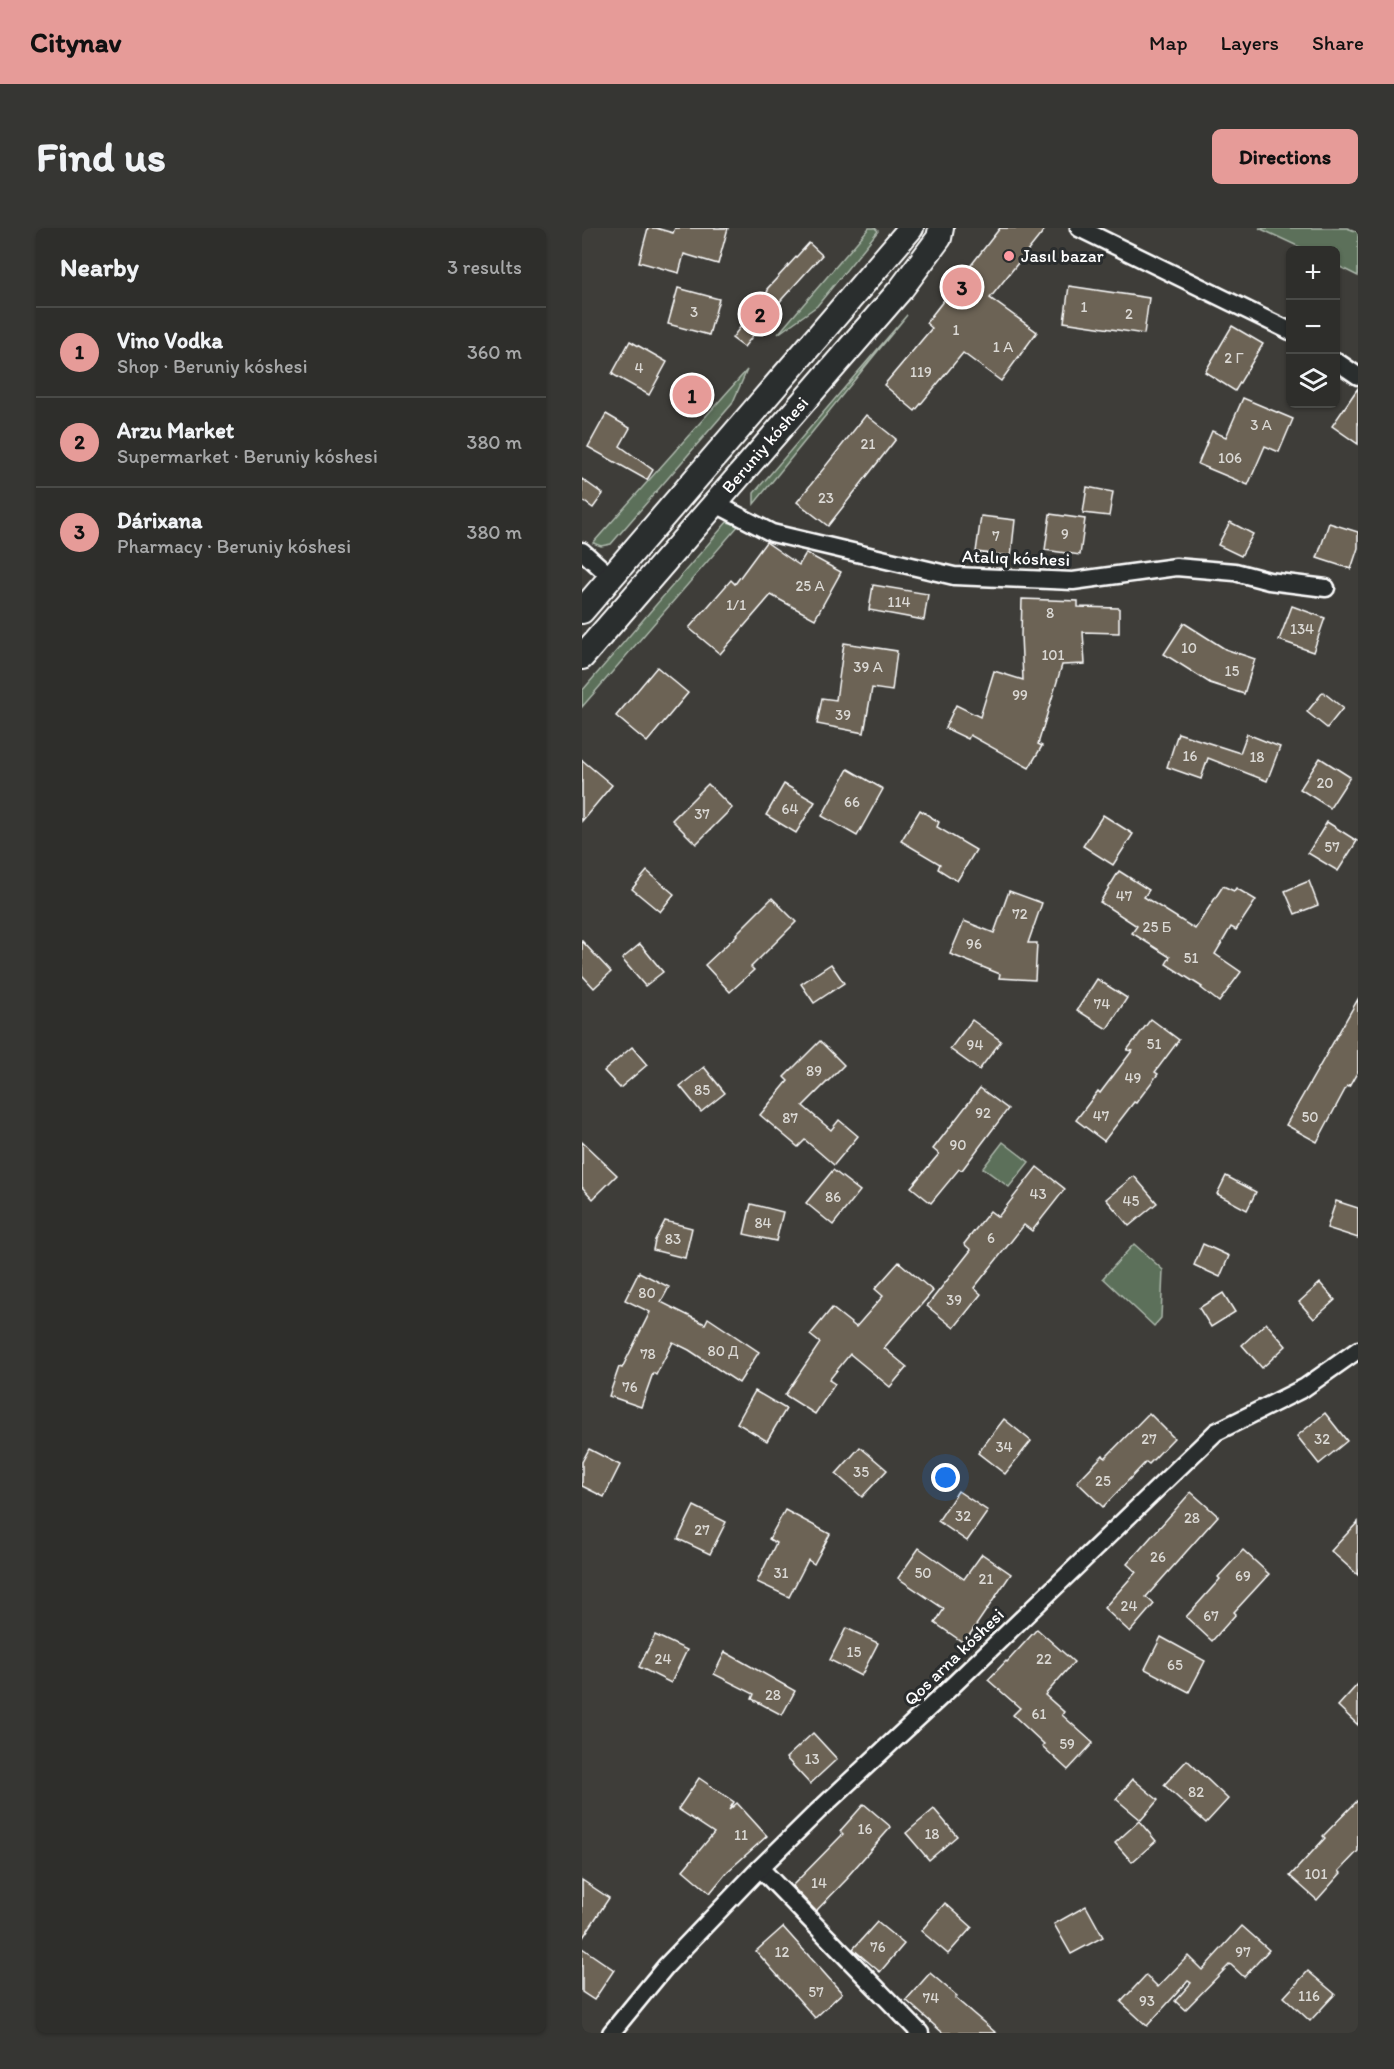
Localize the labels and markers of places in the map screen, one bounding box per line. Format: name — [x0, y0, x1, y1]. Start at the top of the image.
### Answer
place label: Jasıl bazar — [1021, 245, 1104, 267]
marker: Jasıl bazar — [1002, 249, 1016, 263]
pin: 3 — [942, 264, 982, 310]
pin: 2 — [740, 292, 780, 337]
pin: 1 — [672, 372, 712, 418]

